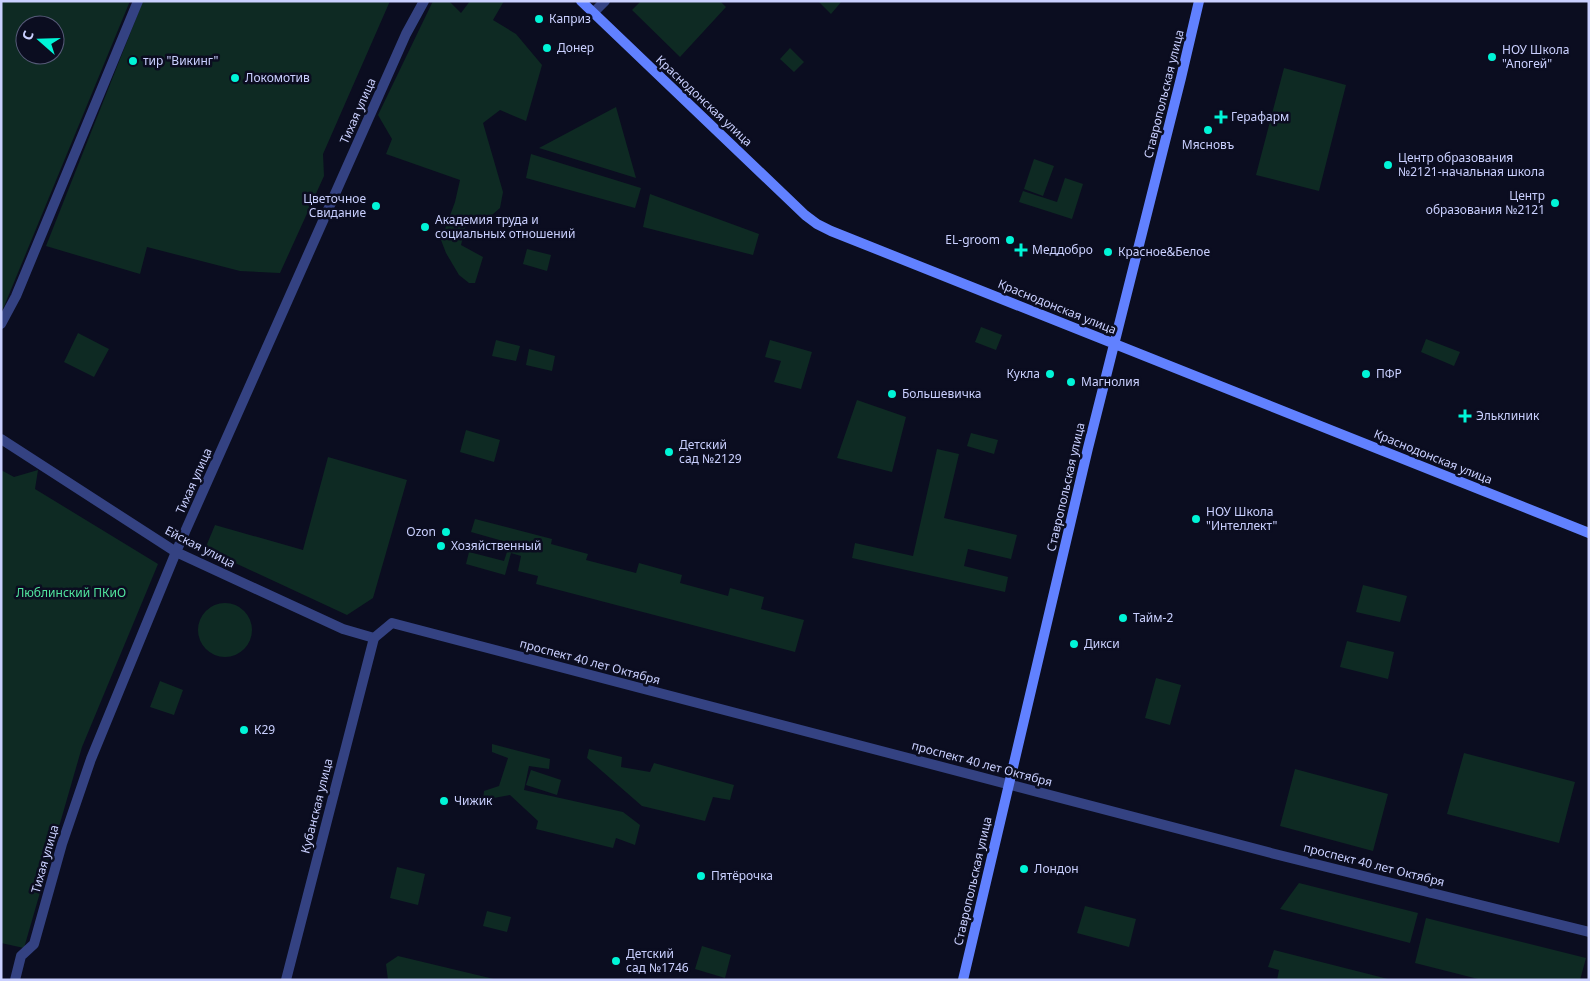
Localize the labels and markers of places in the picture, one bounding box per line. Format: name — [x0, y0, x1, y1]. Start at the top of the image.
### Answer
place label: Каприз — [549, 10, 591, 27]
marker: Каприз — [533, 13, 545, 25]
place label: Донер — [557, 39, 594, 56]
place label: НОУ Школа "Апогей" — [1502, 41, 1569, 72]
marker: Донер — [541, 42, 553, 54]
marker: НОУ Школа "Апогей" — [1486, 51, 1498, 63]
place label: тир "Викинг" — [143, 52, 218, 69]
marker: тир "Викинг" — [127, 55, 139, 67]
place label: Локомотив — [245, 69, 310, 86]
marker: Локомотив — [229, 72, 241, 84]
place label: Герафарм — [1231, 108, 1289, 125]
marker: Герафарм — [1215, 111, 1227, 123]
marker: Мясновъ — [1202, 124, 1214, 136]
place label: Мясновъ — [1182, 136, 1234, 153]
place label: Центр образования №2121-начальная школа — [1398, 149, 1545, 180]
marker: Центр образования №2121-начальная школа — [1382, 159, 1394, 171]
place label: Центр образования №2121 — [1426, 187, 1545, 218]
place label: Цветочное Свидание — [303, 190, 366, 221]
marker: Центр образования №2121 — [1549, 197, 1561, 209]
marker: Цветочное Свидание — [370, 200, 382, 212]
place label: Академия труда и социальных отношений — [435, 211, 575, 242]
marker: Академия труда и социальных отношений — [419, 221, 431, 233]
place label: EL-groom — [945, 231, 1000, 248]
marker: EL-groom — [1004, 234, 1016, 246]
place label: Меддобро — [1032, 241, 1093, 258]
marker: Меддобро — [1014, 243, 1028, 257]
place label: Красное&Белое — [1118, 243, 1210, 260]
marker: Красное&Белое — [1102, 246, 1114, 258]
place label: Кукла — [1006, 365, 1040, 382]
place label: ПФР — [1376, 365, 1402, 382]
marker: Кукла — [1044, 368, 1056, 380]
marker: ПФР — [1360, 368, 1372, 380]
place label: Магнолия — [1081, 373, 1140, 390]
marker: Магнолия — [1065, 376, 1077, 388]
place label: Большевичка — [902, 385, 982, 402]
marker: Большевичка — [886, 388, 898, 400]
place label: Эльклиник — [1476, 407, 1540, 424]
marker: Эльклиник — [1458, 409, 1472, 423]
place label: Детский сад №2129 — [679, 436, 742, 467]
marker: Детский сад №2129 — [663, 446, 675, 458]
place label: НОУ Школа "Интеллект" — [1206, 503, 1277, 534]
marker: НОУ Школа "Интеллект" — [1190, 513, 1202, 525]
place label: Ozon — [406, 523, 436, 540]
marker: Ozon — [440, 526, 452, 538]
place label: Хозяйственный — [451, 537, 541, 554]
marker: Хозяйственный — [435, 540, 447, 552]
place label: Тайм-2 — [1133, 609, 1173, 626]
marker: Тайм-2 — [1117, 612, 1129, 624]
place label: Дикси — [1084, 635, 1120, 652]
marker: Дикси — [1068, 638, 1080, 650]
place label: К29 — [254, 721, 275, 738]
marker: К29 — [238, 724, 250, 736]
place label: Чижик — [454, 792, 493, 809]
marker: Чижик — [438, 795, 450, 807]
place label: Лондон — [1034, 860, 1079, 877]
marker: Лондон — [1018, 863, 1030, 875]
place label: Пятёрочка — [711, 867, 773, 884]
marker: Пятёрочка — [695, 870, 707, 882]
place label: Детский сад №1746 — [626, 945, 689, 976]
marker: Детский сад №1746 — [610, 955, 622, 967]

